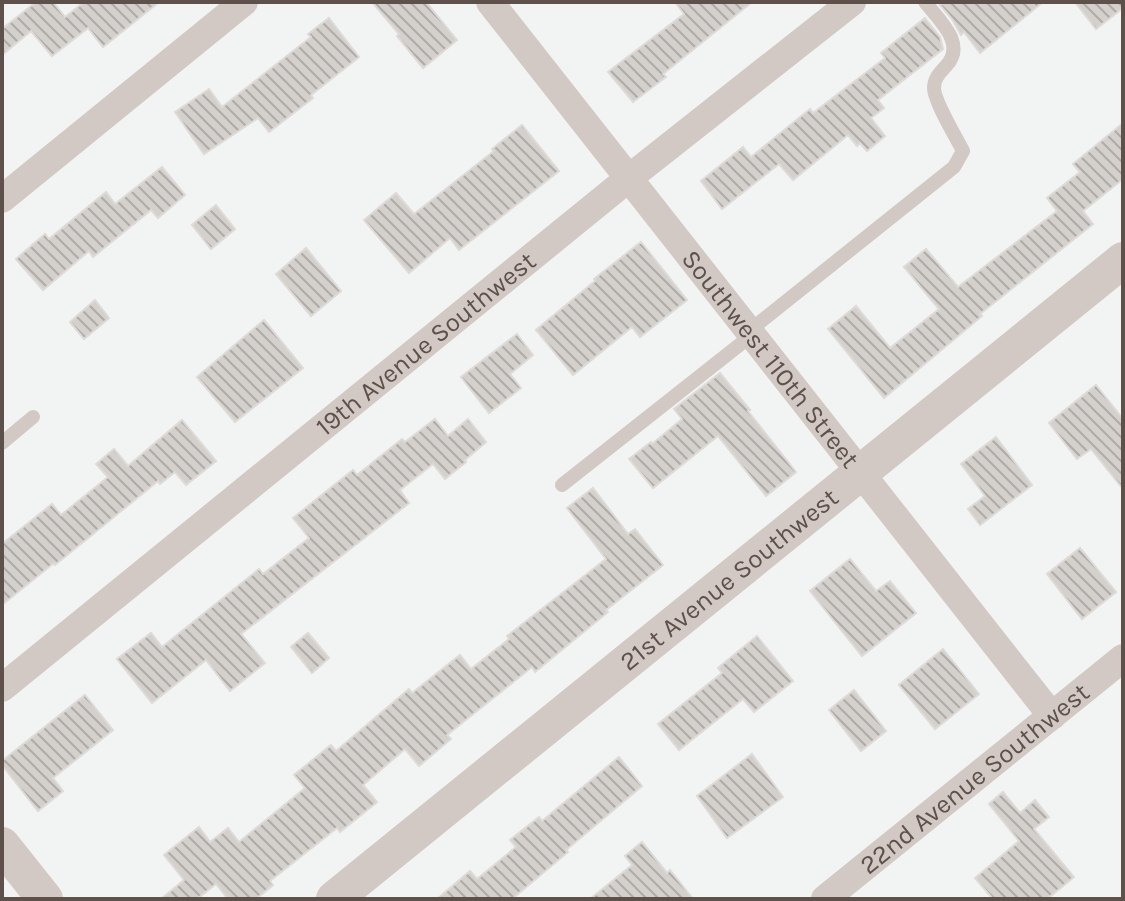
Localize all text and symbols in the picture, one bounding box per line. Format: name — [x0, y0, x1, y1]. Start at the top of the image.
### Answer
street label: Southwest 110th Street — [676, 244, 866, 474]
street label: 19th Avenue Southwest — [310, 245, 542, 442]
street label: 21st Avenue Southwest — [613, 482, 844, 677]
street label: 22nd Avenue Southwest — [853, 676, 1095, 880]

